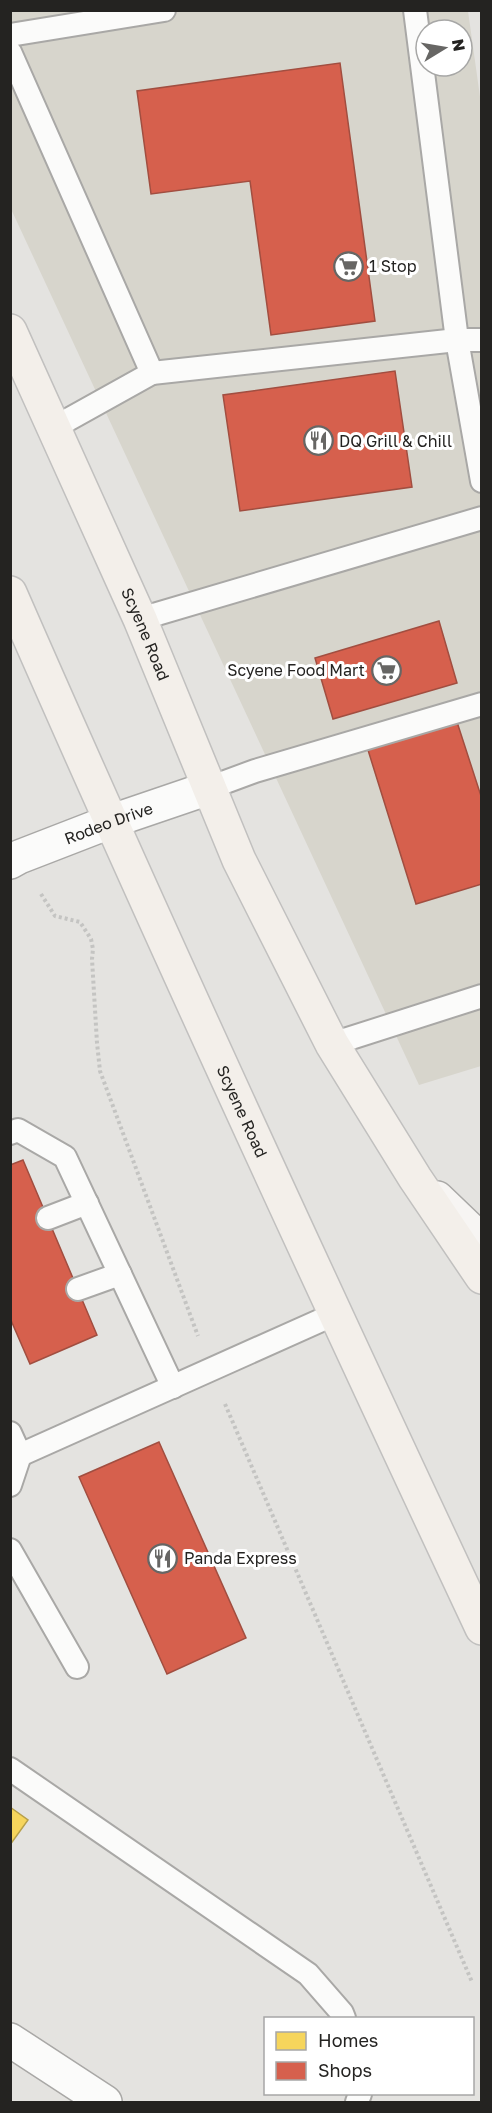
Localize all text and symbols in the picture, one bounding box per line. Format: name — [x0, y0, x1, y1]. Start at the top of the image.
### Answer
north arrow — [414, 18, 474, 78]
text: N — [448, 37, 470, 53]
supermarket icon: 1 Stop — [332, 250, 364, 282]
place label: 1 Stop — [369, 256, 417, 276]
restaurant icon: DQ Grill & Chill — [302, 425, 334, 457]
place label: DQ Grill & Chill — [339, 431, 452, 451]
street label: Scyene Road — [117, 584, 174, 683]
supermarket icon: Scyene Food Mart — [370, 654, 402, 686]
place label: Scyene Food Mart — [227, 660, 365, 680]
street label: Rodeo Drive — [61, 798, 155, 849]
street label: Scyene Road — [213, 1062, 272, 1161]
restaurant icon: Panda Express — [147, 1542, 179, 1574]
place label: Panda Express — [184, 1548, 297, 1568]
legend — [264, 2017, 474, 2095]
text: Homes — [318, 2029, 378, 2051]
text: Shops — [318, 2059, 372, 2081]

